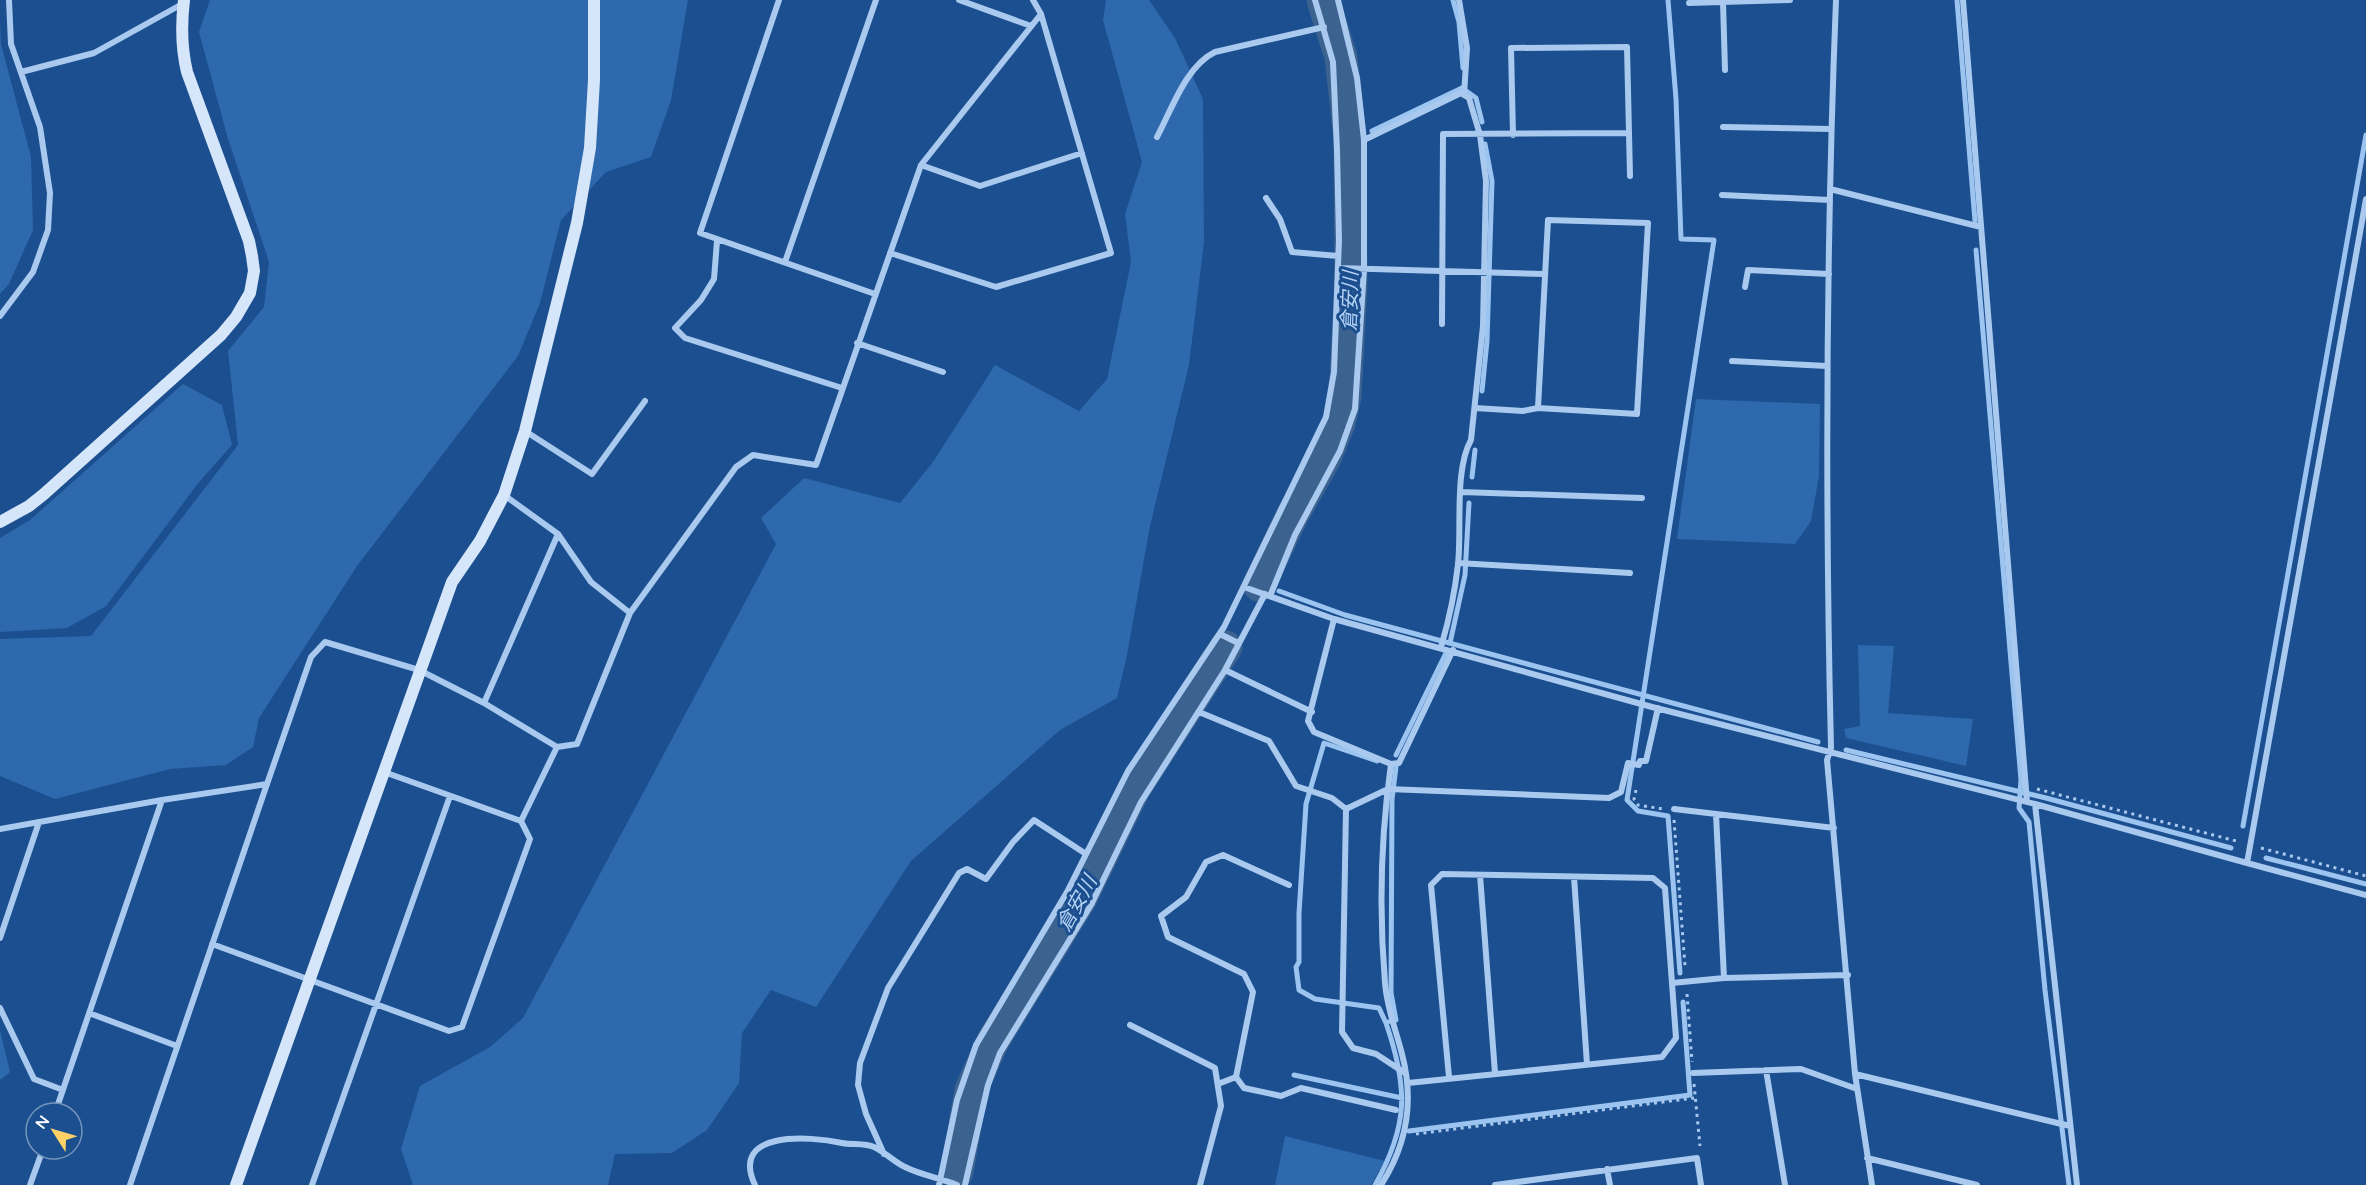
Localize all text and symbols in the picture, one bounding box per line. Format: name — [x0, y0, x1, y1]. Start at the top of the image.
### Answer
water label: 倉安川 — [1335, 269, 1363, 331]
water label: 倉安川 — [1051, 869, 1102, 935]
north arrow — [24, 1101, 84, 1161]
text: N — [30, 1111, 54, 1133]

